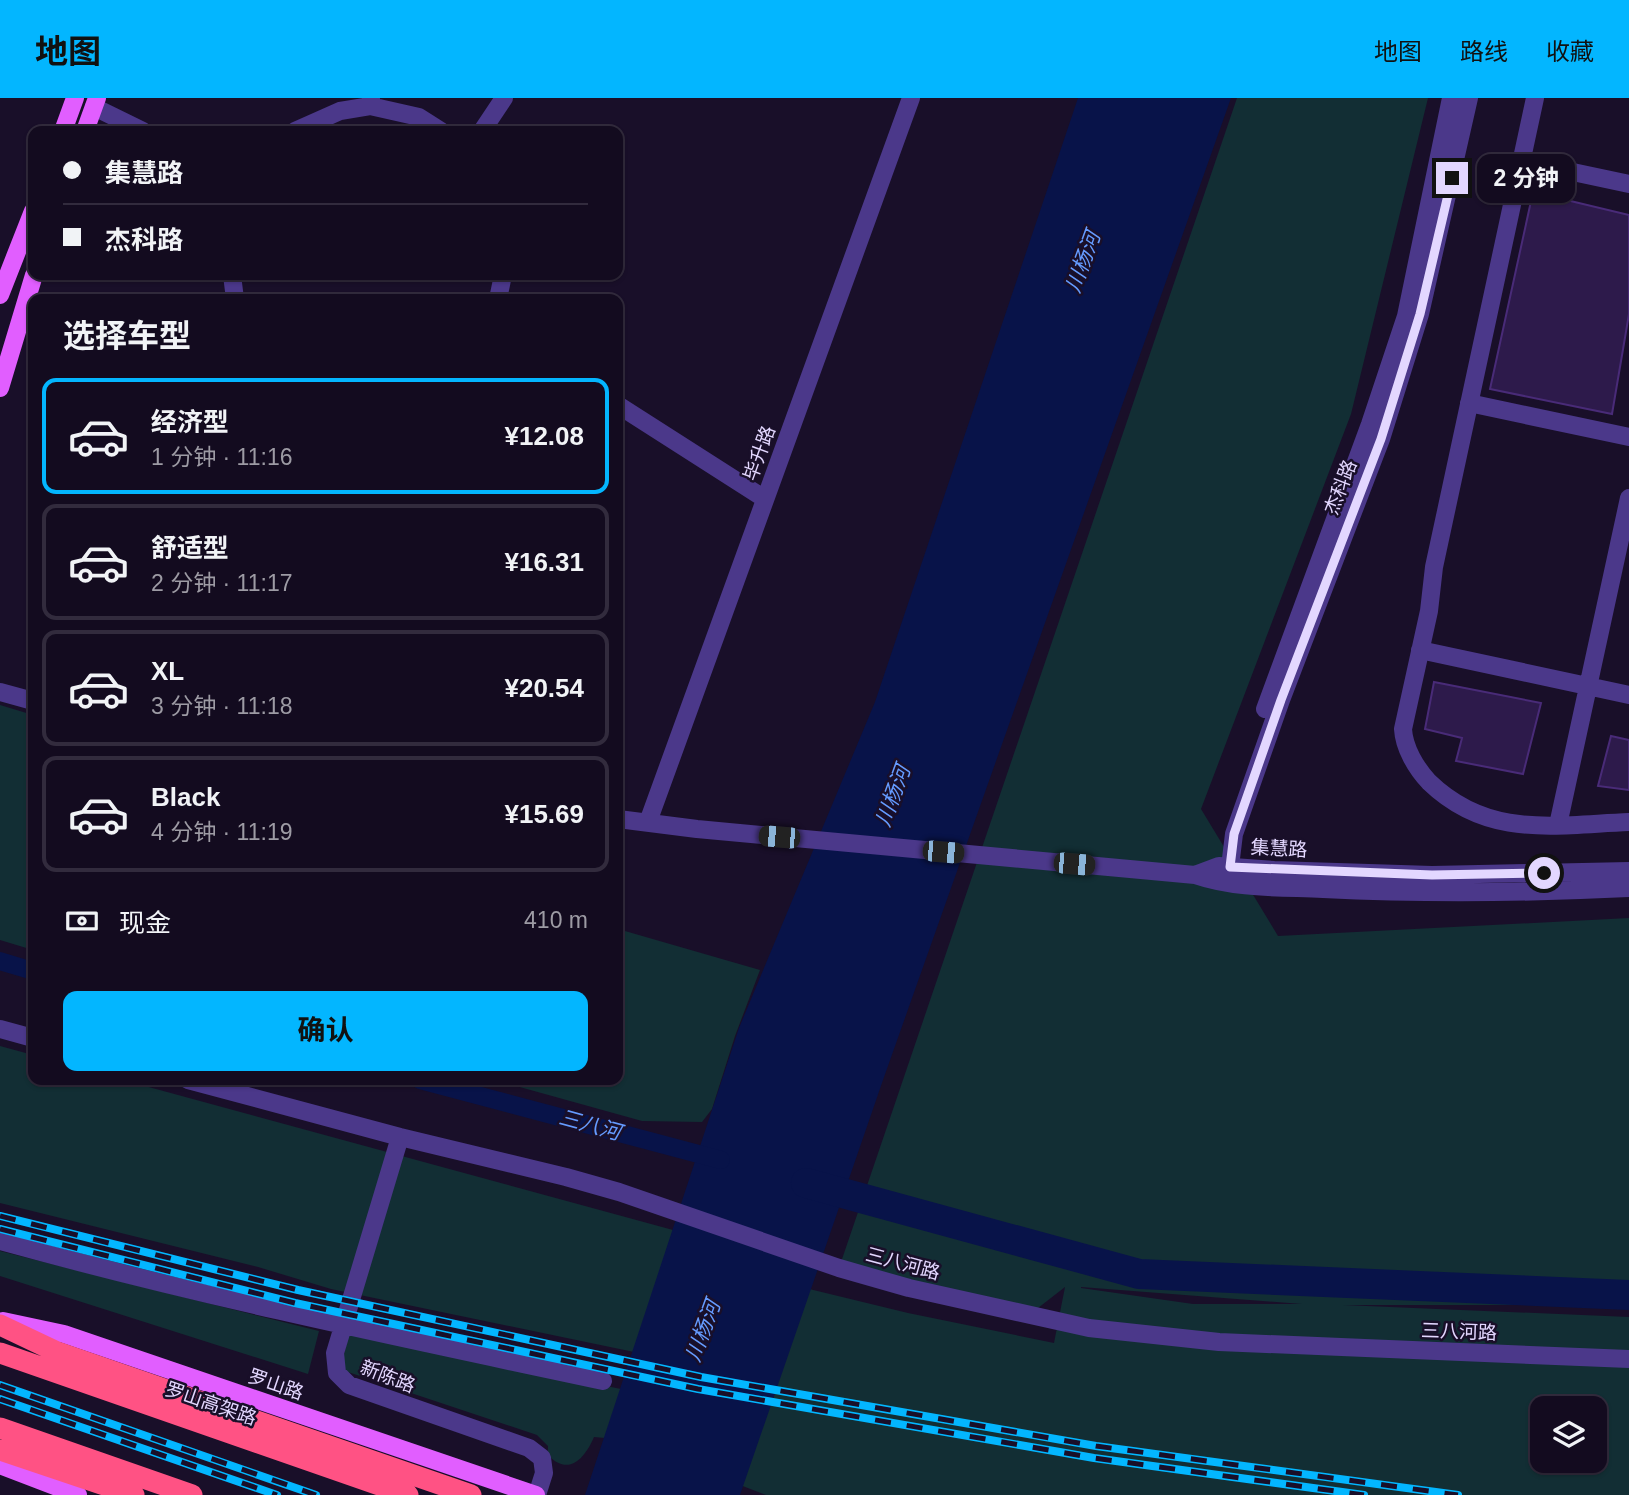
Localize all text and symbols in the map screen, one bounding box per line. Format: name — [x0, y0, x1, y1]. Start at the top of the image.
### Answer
text: 地图 — [35, 33, 101, 70]
text: 地图 — [1374, 38, 1422, 65]
text: 路线 — [1460, 38, 1508, 65]
text: 收藏 — [1546, 38, 1594, 65]
callout: 2 分钟 — [1476, 154, 1574, 202]
text: 集慧路 — [105, 158, 183, 188]
route end — [1436, 162, 1468, 194]
text: 2 分钟 — [1493, 165, 1559, 191]
text: 杰科路 — [105, 225, 183, 255]
water label: 川杨河 — [1061, 225, 1105, 295]
text: 选择车型 — [63, 318, 191, 354]
icon: car — [67, 405, 130, 468]
text: 经济型 — [151, 407, 229, 437]
text: ¥12.08 — [504, 421, 584, 451]
street label: 毕升路 — [740, 423, 779, 484]
text: 1 分钟 · 11:16 — [151, 444, 292, 470]
street label: 杰科路 — [1320, 457, 1360, 518]
icon: car — [67, 531, 130, 594]
text: 舒适型 — [151, 533, 229, 563]
text: ¥16.31 — [504, 547, 584, 577]
text: 2 分钟 · 11:17 — [151, 570, 292, 596]
text: XL — [151, 656, 184, 686]
icon: car — [67, 657, 130, 720]
text: ¥20.54 — [504, 673, 584, 703]
text: 3 分钟 · 11:18 — [151, 693, 292, 719]
water label: 川杨河 — [871, 759, 915, 829]
text: Black — [151, 782, 220, 812]
icon: car — [67, 783, 130, 846]
text: ¥15.69 — [504, 799, 584, 829]
text: 4 分钟 · 11:19 — [151, 819, 292, 845]
car — [758, 825, 801, 849]
street label: 集慧路 — [1250, 837, 1308, 860]
car — [922, 840, 965, 864]
car — [1053, 852, 1096, 876]
route start — [1528, 857, 1560, 889]
icon: cash — [63, 902, 101, 940]
text: 410 m — [524, 907, 588, 933]
text: 现金 — [119, 908, 171, 938]
button: 确认 — [63, 991, 588, 1071]
water label: 三八河 — [557, 1105, 627, 1145]
street label: 三八河路 — [863, 1244, 942, 1283]
water label: 川杨河 — [681, 1294, 725, 1364]
street label: 三八河路 — [1421, 1320, 1497, 1343]
street label: 新陈路 — [357, 1356, 418, 1396]
street label: 罗山路 — [245, 1365, 306, 1404]
street label: 罗山高架路 — [162, 1378, 259, 1429]
map controls — [1530, 1396, 1607, 1473]
button: layers — [1530, 1396, 1607, 1473]

